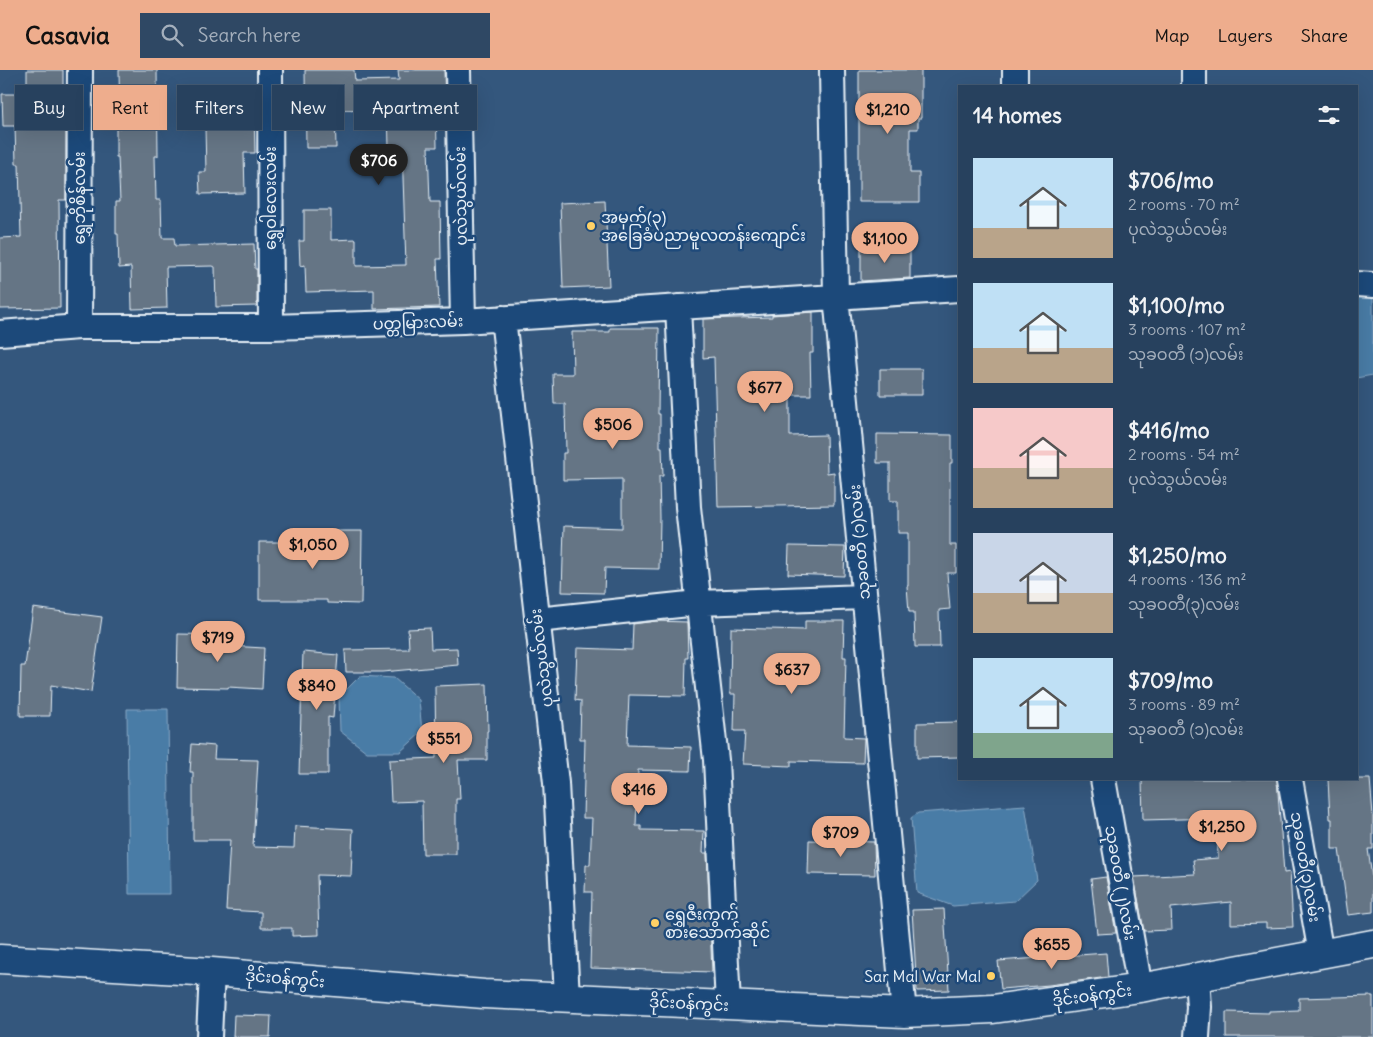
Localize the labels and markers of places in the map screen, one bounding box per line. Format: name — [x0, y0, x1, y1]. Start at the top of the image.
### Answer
pin: $1,210 — [847, 92, 929, 135]
pin: $706 — [349, 144, 409, 186]
place label: အမှတ်(၃) အခြေခံပညာမူလတန်းကျောင်း — [601, 206, 806, 250]
marker: အမှတ်(၃) အခြေခံပညာမူလတန်းကျောင်း — [585, 220, 597, 232]
pin: $1,100 — [844, 222, 926, 264]
pin: $677 — [735, 370, 795, 413]
pin: $506 — [583, 408, 643, 450]
pin: $1,050 — [272, 528, 354, 570]
pin: $719 — [188, 620, 248, 663]
pin: $637 — [762, 652, 822, 695]
pin: $840 — [287, 668, 347, 711]
pin: $551 — [414, 722, 474, 764]
pin: $416 — [609, 772, 669, 815]
pin: $1,250 — [1181, 810, 1263, 852]
pin: $709 — [811, 816, 871, 858]
place label: ရွှေဇီးကွက် စားသောက်ဆိုင် — [665, 903, 770, 947]
marker: ရွှေဇီးကွက် စားသောက်ဆိုင် — [649, 917, 661, 929]
pin: $655 — [1022, 928, 1082, 970]
place label: Sar Mal War Mal — [864, 966, 981, 986]
marker: Sar Mal War Mal — [985, 970, 997, 982]

